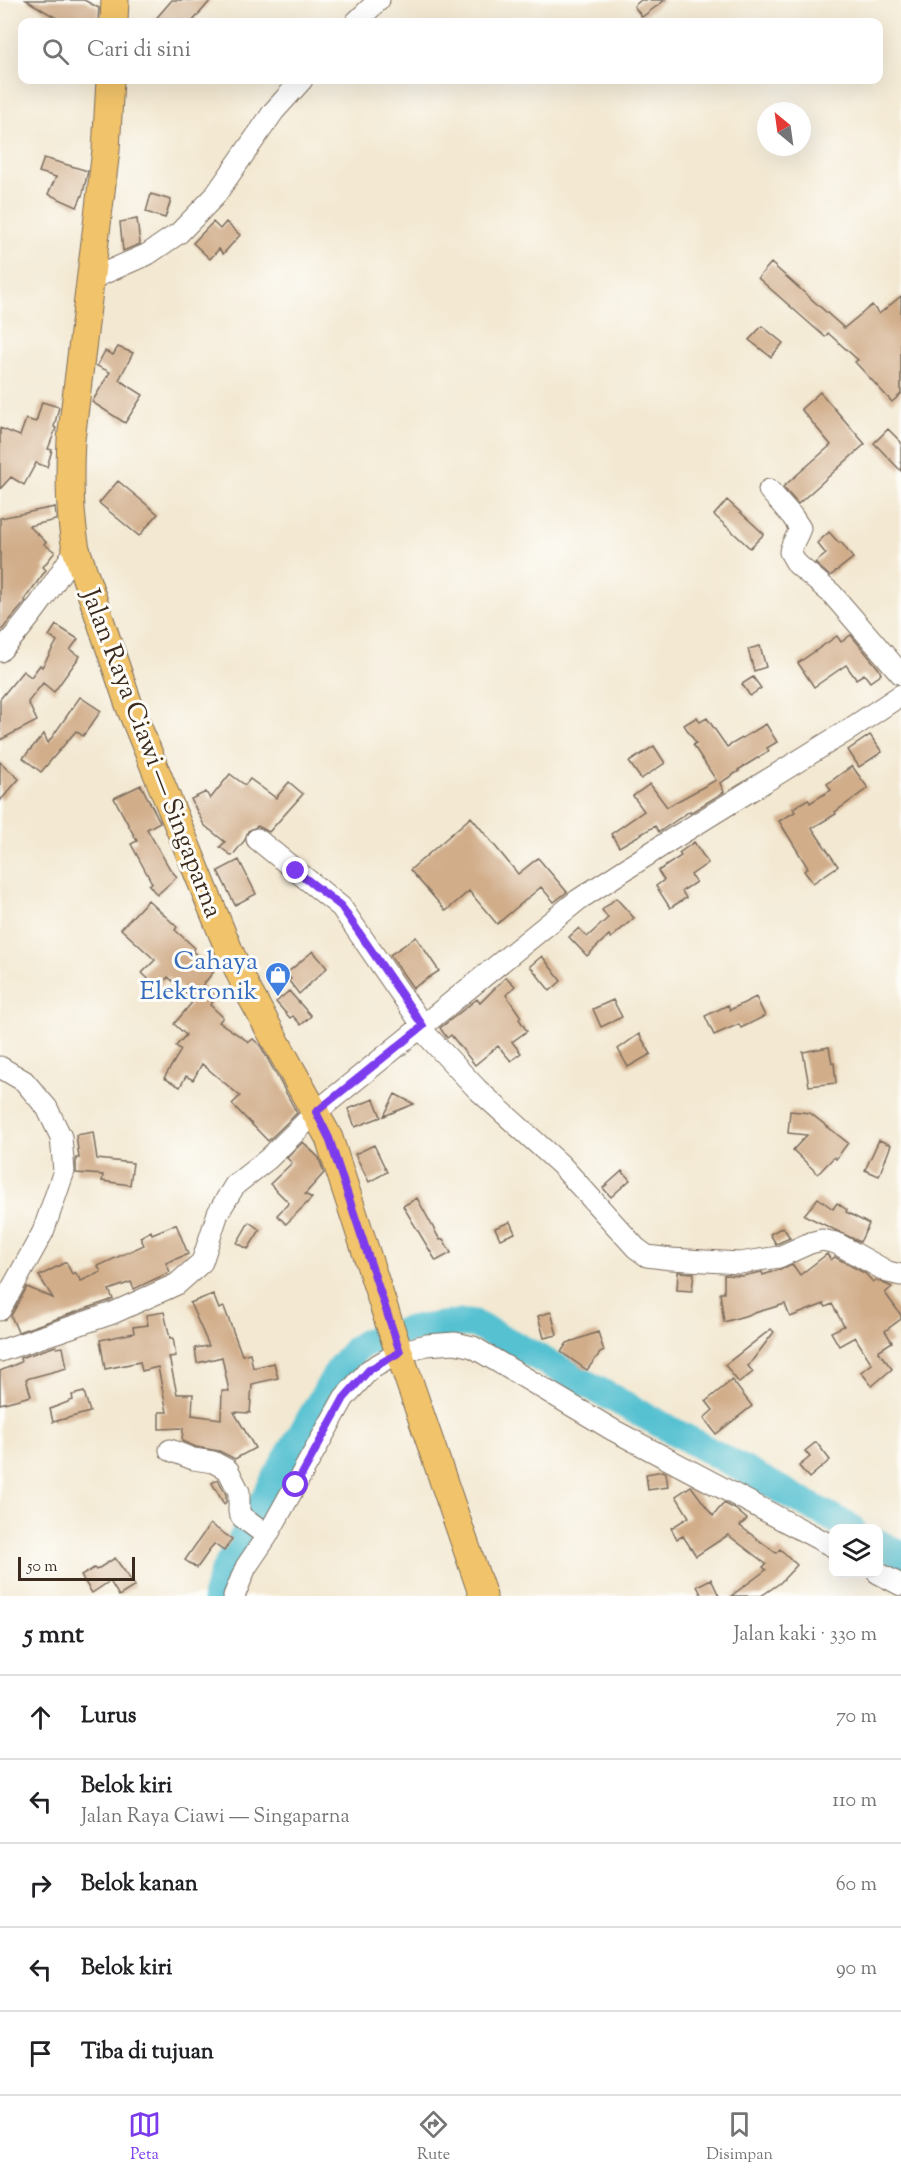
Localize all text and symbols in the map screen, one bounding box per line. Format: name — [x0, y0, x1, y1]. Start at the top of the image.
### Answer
search box — [18, 18, 883, 84]
icon: search — [39, 35, 72, 68]
text: Cari di sini — [87, 35, 191, 67]
north arrow — [757, 102, 811, 156]
street label: Jalan Raya Ciawi — Singaparna — [70, 582, 231, 924]
route end — [282, 857, 308, 883]
place label: Cahaya Elektronik — [140, 944, 258, 1011]
shop icon: Cahaya Elektronik — [263, 960, 293, 998]
route start — [282, 1471, 308, 1497]
map controls — [829, 1524, 883, 1578]
button: layers — [829, 1524, 883, 1578]
scale bar — [18, 1554, 135, 1582]
text: 50 m — [27, 1556, 58, 1579]
text: 5 mnt — [24, 1617, 84, 1654]
text: Jalan kaki · 330 m — [733, 1621, 877, 1650]
icon: ahead — [24, 1701, 57, 1734]
text: Lurus — [81, 1701, 137, 1733]
text: 70 m — [836, 1703, 877, 1732]
text: Belok kiri — [81, 1771, 172, 1803]
icon: left — [24, 1785, 57, 1818]
text: 110 m — [832, 1787, 877, 1816]
text: Jalan Raya Ciawi — Singaparna — [81, 1803, 350, 1832]
icon: right — [24, 1869, 57, 1902]
text: Belok kanan — [81, 1869, 198, 1901]
text: 60 m — [836, 1871, 877, 1900]
icon: left — [24, 1953, 57, 1986]
text: Belok kiri — [81, 1953, 172, 1985]
text: 90 m — [836, 1955, 877, 1984]
icon: arrive — [24, 2037, 57, 2070]
text: Tiba di tujuan — [81, 2037, 214, 2069]
tab: Peta — [128, 2108, 161, 2167]
tab: Rute — [417, 2108, 450, 2167]
tab: Disimpan — [706, 2108, 773, 2167]

